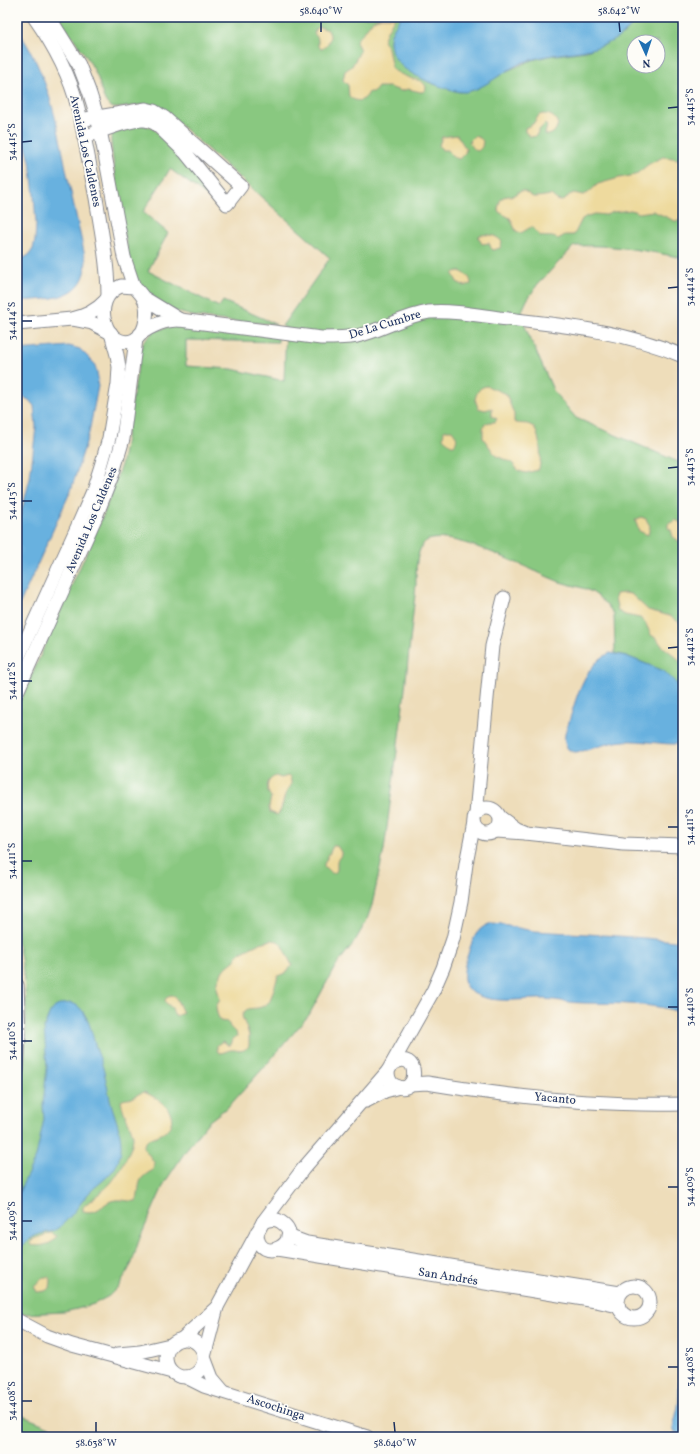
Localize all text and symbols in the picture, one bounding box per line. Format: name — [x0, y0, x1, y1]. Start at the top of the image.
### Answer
text: 58.640°W — [300, 4, 342, 18]
text: 58.642°W — [598, 4, 640, 18]
north arrow — [626, 34, 666, 74]
text: N — [642, 55, 651, 70]
text: 34.415°S — [683, 88, 697, 126]
street label: Avenida Los Caldenes — [65, 94, 105, 208]
text: 34.415°S — [5, 123, 19, 161]
text: 34.414°S — [683, 268, 697, 306]
text: 34.414°S — [5, 302, 19, 340]
street label: De La Cumbre — [347, 306, 423, 344]
text: 34.413°S — [683, 448, 697, 486]
street label: Avenida Los Caldenes — [62, 464, 122, 576]
text: 34.413°S — [5, 482, 19, 520]
text: 34.412°S — [683, 628, 697, 666]
text: 34.412°S — [5, 662, 19, 700]
text: 34.411°S — [683, 809, 697, 845]
text: 34.411°S — [5, 843, 19, 879]
text: 34.410°S — [683, 988, 697, 1026]
text: 34.410°S — [5, 1022, 19, 1060]
street label: Yacanto — [534, 1089, 576, 1109]
text: 34.409°S — [683, 1167, 697, 1207]
text: 34.409°S — [5, 1201, 19, 1241]
street label: San Andrés — [417, 1264, 479, 1290]
text: 34.408°S — [683, 1347, 697, 1387]
text: 34.408°S — [5, 1381, 19, 1421]
street label: Ascochinga — [245, 1391, 307, 1425]
text: 58.638°W — [75, 1436, 117, 1450]
text: 58.640°W — [374, 1436, 416, 1450]

